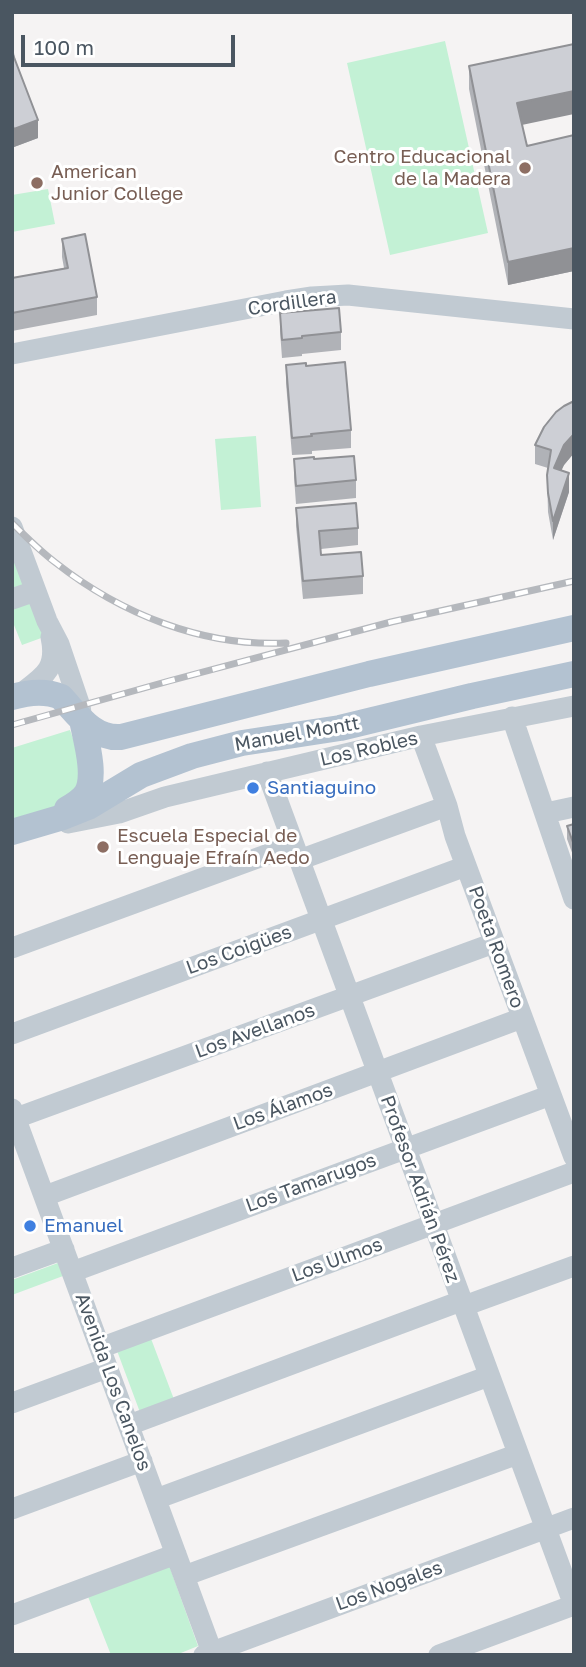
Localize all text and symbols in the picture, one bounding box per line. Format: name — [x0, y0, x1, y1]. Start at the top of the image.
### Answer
scale bar — [24, 21, 238, 65]
text: 100 m — [34, 34, 94, 60]
place label: Centro Educacional de la Madera — [334, 146, 511, 190]
marker: Centro Educacional de la Madera — [517, 160, 533, 176]
place label: American Junior College — [51, 161, 183, 205]
marker: American Junior College — [29, 175, 45, 191]
street label: Cordillera — [246, 285, 338, 321]
street label: Manuel Montt — [233, 712, 361, 756]
street label: Los Robles — [318, 727, 420, 771]
place label: Santiaguino — [267, 777, 376, 799]
marker: Santiaguino — [245, 780, 261, 796]
place label: Escuela Especial de Lenguaje Efraín Aedo — [117, 825, 310, 869]
marker: Escuela Especial de Lenguaje Efraín Aedo — [95, 839, 111, 855]
street label: Poeta Romero — [463, 883, 529, 1011]
street label: Los Coigües — [183, 920, 295, 980]
street label: Los Avellanos — [192, 999, 318, 1063]
street label: Los Álamos — [230, 1078, 336, 1136]
street label: Profesor Adrián Pérez — [376, 1092, 464, 1286]
street label: Los Tamarugos — [243, 1149, 379, 1217]
place label: Emanuel — [44, 1215, 123, 1237]
marker: Emanuel — [22, 1218, 38, 1234]
street label: Los Ulmos — [288, 1233, 386, 1287]
street label: Avenida Los Canelos — [70, 1290, 156, 1474]
street label: Los Nogales — [332, 1556, 446, 1616]

